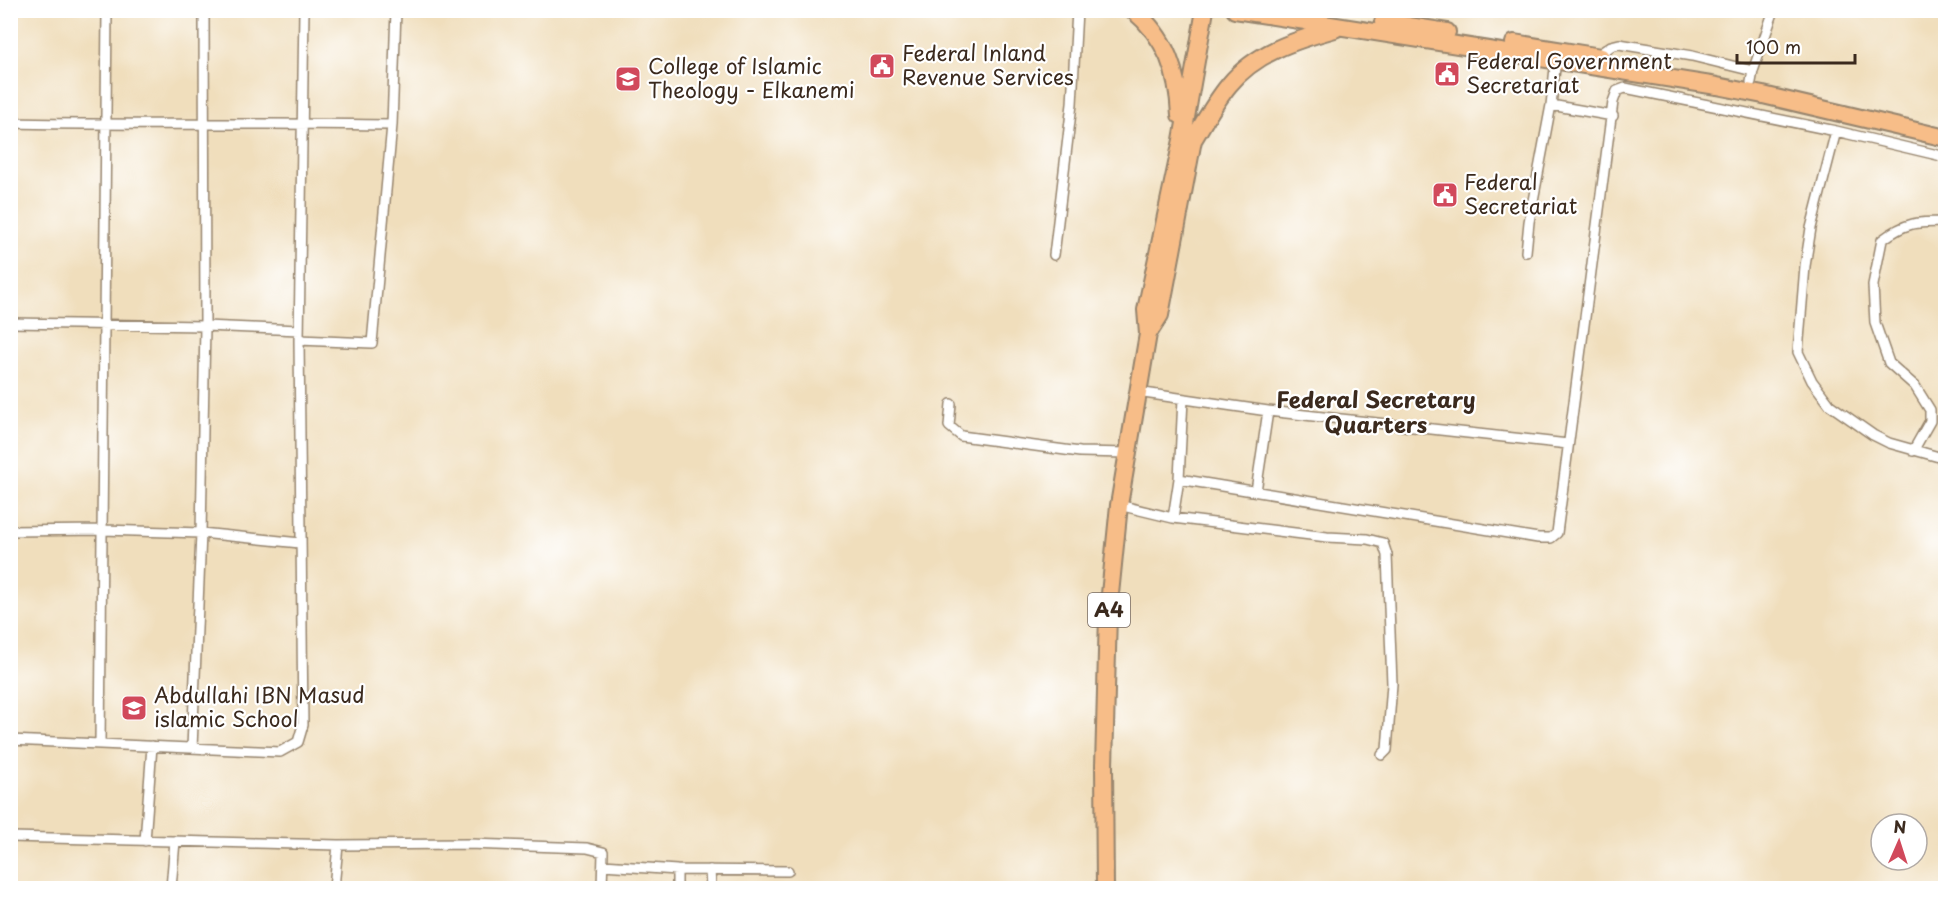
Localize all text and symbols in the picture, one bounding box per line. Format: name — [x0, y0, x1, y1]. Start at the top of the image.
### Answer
scale bar — [1737, 27, 1856, 65]
text: 100 m — [1746, 33, 1801, 60]
place label: Federal Inland Revenue Services — [902, 36, 1074, 92]
place label: Federal Government Secretariat — [1466, 44, 1672, 100]
place label: College of Islamic Theology - Elkanemi — [648, 49, 855, 105]
public building icon: Federal Inland Revenue Services — [867, 51, 897, 81]
public building icon: Federal Government Secretariat — [1432, 59, 1462, 89]
school or university icon: College of Islamic Theology - Elkanemi — [613, 64, 643, 94]
place label: Federal Secretariat — [1464, 165, 1577, 221]
public building icon: Federal Secretariat — [1430, 180, 1460, 210]
district label: Federal Secretary Quarters — [1276, 382, 1476, 440]
road number: A4 — [1088, 593, 1130, 627]
place label: Abdullahi IBN Masud islamic School — [154, 678, 365, 734]
school or university icon: Abdullahi IBN Masud islamic School — [119, 693, 149, 723]
north arrow — [1869, 812, 1929, 872]
text: N — [1893, 814, 1907, 838]

